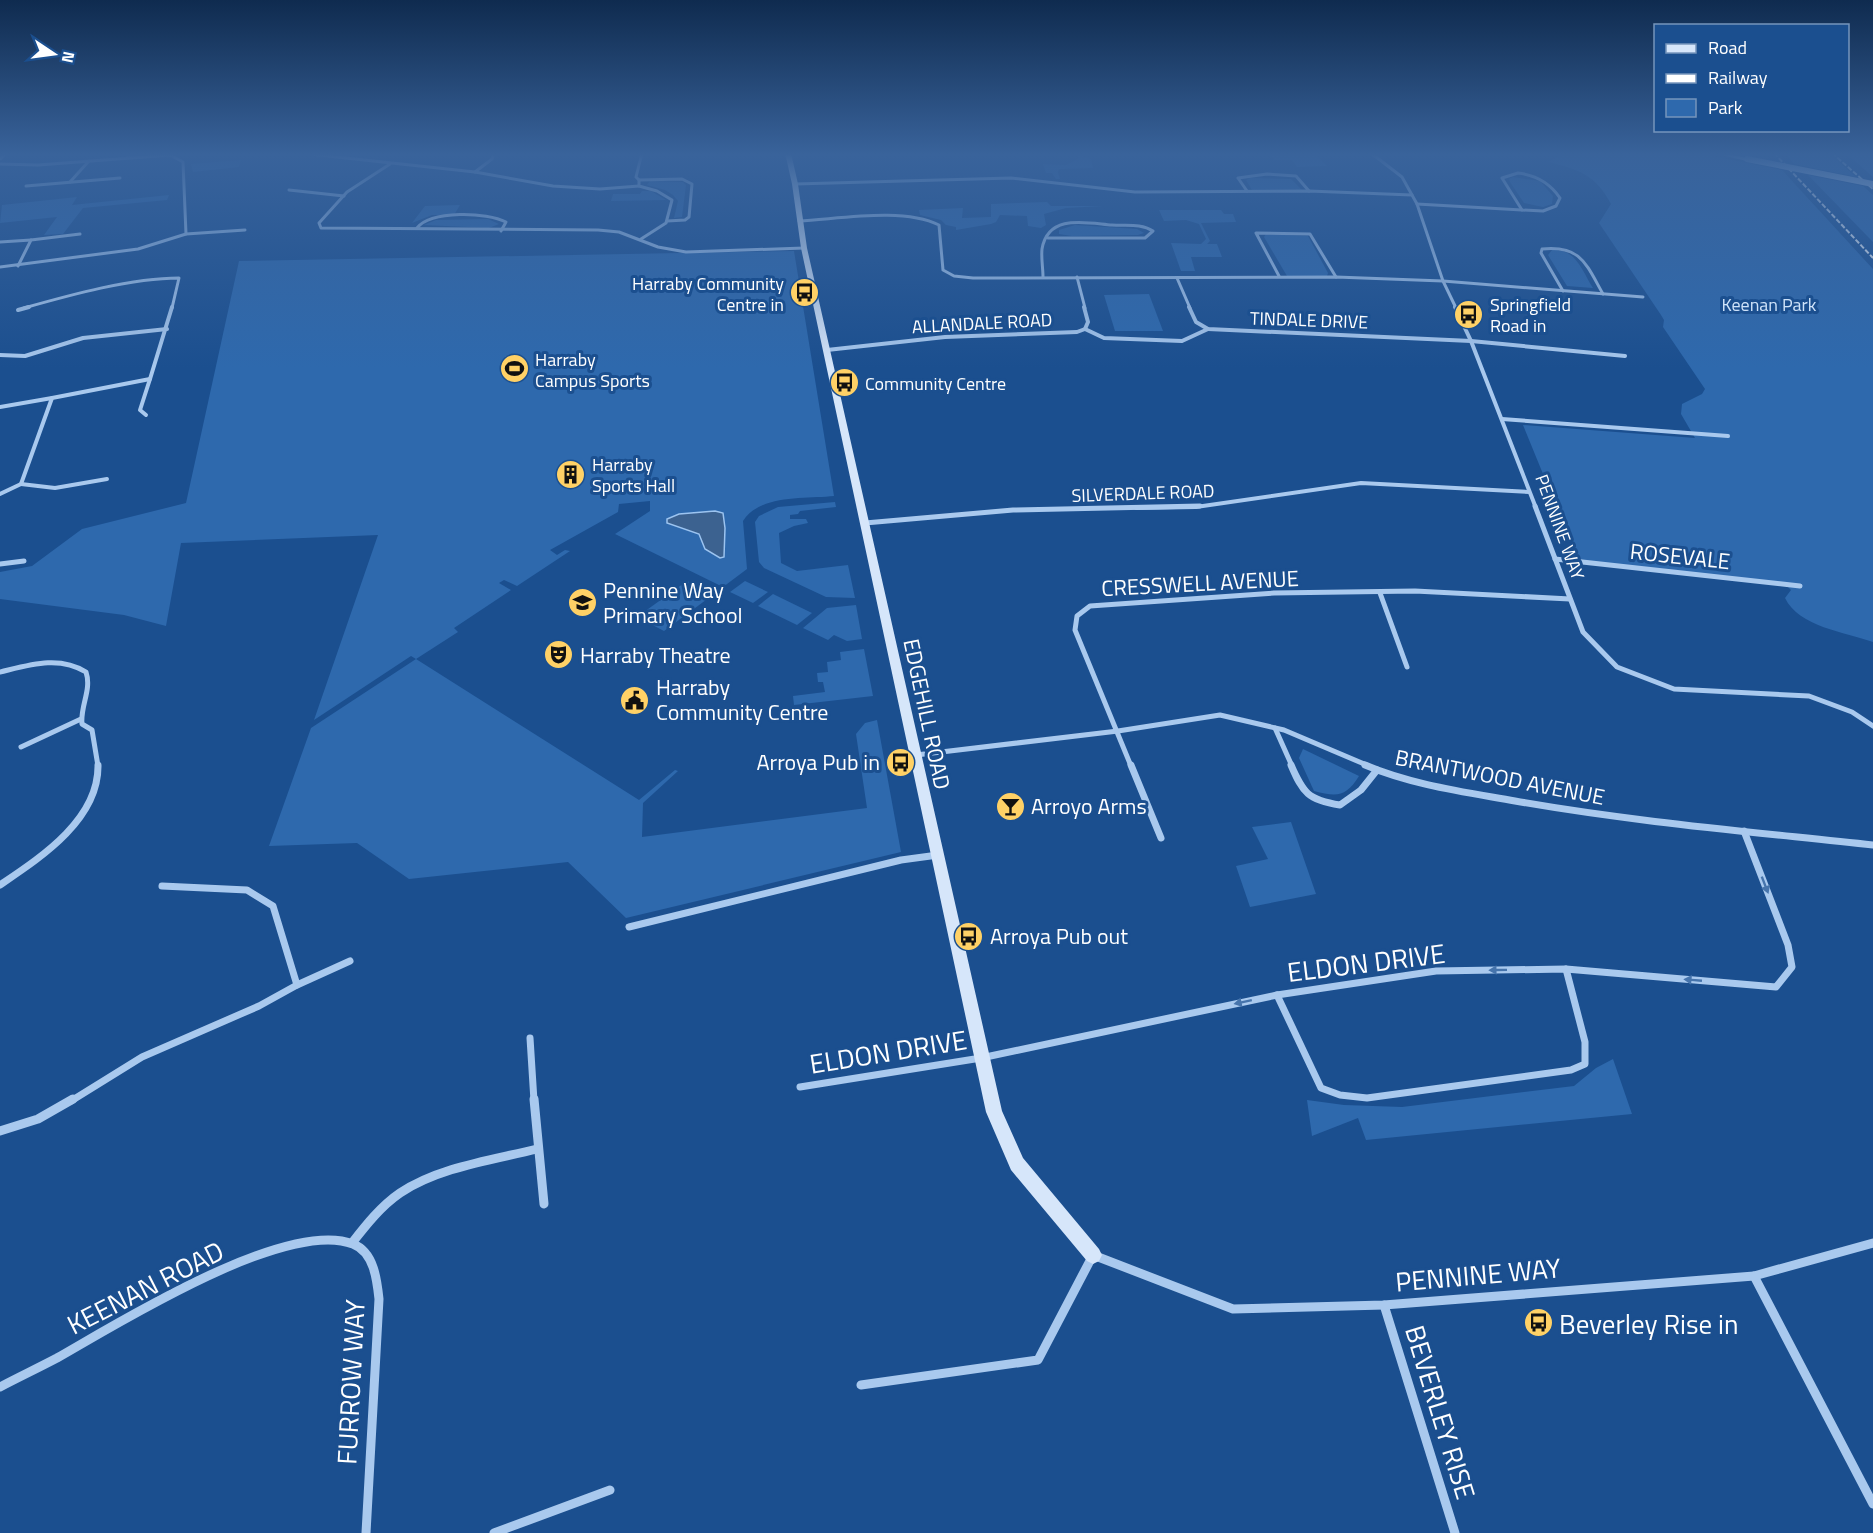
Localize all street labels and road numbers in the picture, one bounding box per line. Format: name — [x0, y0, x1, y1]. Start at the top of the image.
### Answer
street label: TINDALE DRIVE — [1249, 304, 1369, 336]
street label: ALLANDALE ROAD — [911, 306, 1053, 340]
street label: PENNINE WAY — [1528, 470, 1592, 584]
street label: SILVERDALE ROAD — [1071, 477, 1215, 509]
street label: ROSEVALE — [1628, 534, 1732, 578]
street label: CRESSWELL AVENUE — [1100, 561, 1300, 605]
street label: EDGEHILL ROAD — [894, 635, 960, 793]
street label: BRANTWOOD AVENUE — [1392, 740, 1608, 814]
street label: ELDON DRIVE — [1285, 932, 1447, 992]
street label: ELDON DRIVE — [806, 1018, 970, 1084]
street label: KEENAN ROAD — [59, 1230, 231, 1344]
street label: PENNINE WAY — [1394, 1246, 1563, 1302]
street label: FURROW WAY — [325, 1298, 375, 1466]
street label: BEVERLEY RISE — [1395, 1320, 1487, 1504]

